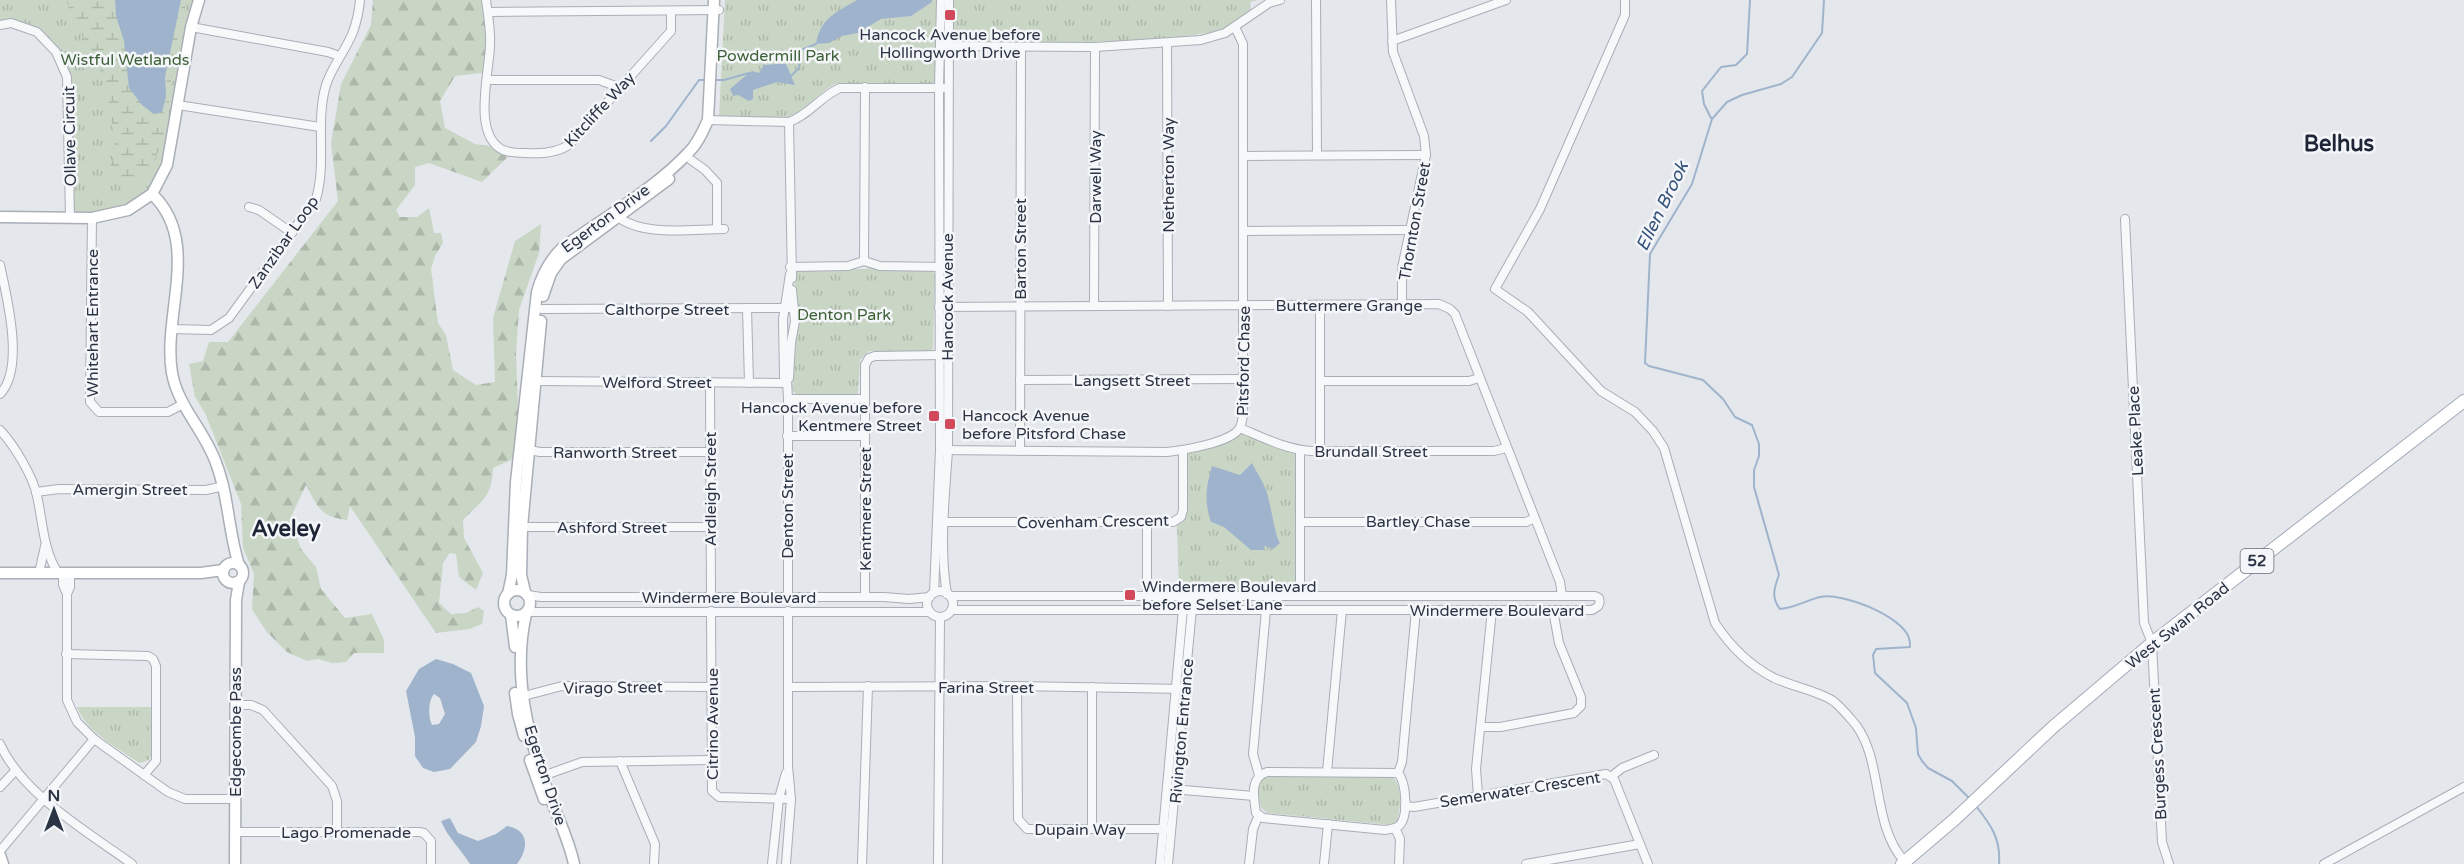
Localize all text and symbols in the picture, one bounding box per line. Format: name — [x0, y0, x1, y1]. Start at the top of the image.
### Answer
marker: Hancock Avenue before Hollingworth Drive — [943, 8, 957, 22]
place label: Hancock Avenue before Hollingworth Drive — [859, 25, 1041, 63]
park label: Powdermill Park — [717, 46, 840, 66]
park label: Wistful Wetlands — [61, 50, 189, 70]
street label: Kitcliffe Way — [560, 68, 640, 151]
street label: Ollave Circuit — [59, 86, 81, 186]
street label: Netherton Way — [1159, 117, 1179, 233]
street label: Darwell Way — [1086, 130, 1106, 224]
district label: Belhus — [2304, 131, 2375, 157]
water label: Ellen Brook — [1631, 157, 1694, 254]
street label: Thornton Street — [1395, 160, 1435, 282]
street label: Egerton Drive — [558, 180, 654, 258]
street label: Zanzibar Loop — [244, 192, 323, 293]
street label: Barton Street — [1011, 198, 1031, 300]
street label: Hancock Avenue — [938, 233, 958, 361]
street label: Whitehart Entrance — [83, 249, 103, 397]
street label: Buttermere Grange — [1276, 296, 1423, 316]
street label: Calthorpe Street — [605, 300, 729, 320]
park label: Denton Park — [797, 305, 891, 325]
street label: Pitsford Chase — [1233, 306, 1255, 416]
street label: Langsett Street — [1074, 371, 1190, 391]
street label: Welford Street — [602, 373, 712, 393]
street label: Leake Place — [2124, 385, 2148, 477]
place label: Hancock Avenue before Kentmere Street — [741, 398, 922, 436]
place label: Hancock Avenue before Pitsford Chase — [962, 406, 1126, 444]
marker: Hancock Avenue before Kentmere Street — [927, 409, 941, 423]
marker: Hancock Avenue before Pitsford Chase — [943, 417, 957, 431]
street label: Ardleigh Street — [701, 432, 721, 546]
street label: Brundall Street — [1314, 442, 1428, 462]
street label: Ranworth Street — [553, 443, 677, 463]
street label: Kentmere Street — [856, 447, 876, 571]
street label: Denton Street — [778, 453, 798, 559]
street label: Amergin Street — [72, 480, 188, 500]
street label: Covenham Crescent — [1017, 511, 1169, 533]
street label: Bartley Chase — [1366, 512, 1470, 532]
district label: Aveley — [251, 516, 321, 542]
street label: Ashford Street — [557, 518, 667, 538]
road number: 52 — [2240, 549, 2274, 573]
place label: Windermere Boulevard before Selset Lane — [1142, 577, 1317, 615]
street label: West Swan Road — [2122, 578, 2233, 674]
street label: Windermere Boulevard — [642, 588, 816, 608]
marker: Windermere Boulevard before Selset Lane — [1123, 588, 1137, 602]
street label: Windermere Boulevard — [1410, 601, 1584, 621]
street label: Rivington Entrance — [1166, 658, 1198, 804]
street label: Edgecombe Pass — [226, 667, 246, 797]
street label: Citrino Avenue — [703, 668, 723, 780]
street label: Virago Street — [563, 677, 663, 699]
street label: Farina Street — [938, 678, 1034, 698]
street label: Burgess Crescent — [2145, 687, 2171, 820]
street label: Egerton Drive — [519, 723, 571, 828]
street label: Semerwater Crescent — [1438, 767, 1602, 813]
north arrow — [24, 780, 84, 840]
text: N — [48, 786, 60, 806]
street label: Dupain Way — [1034, 820, 1126, 840]
street label: Lago Promenade — [281, 823, 411, 843]

